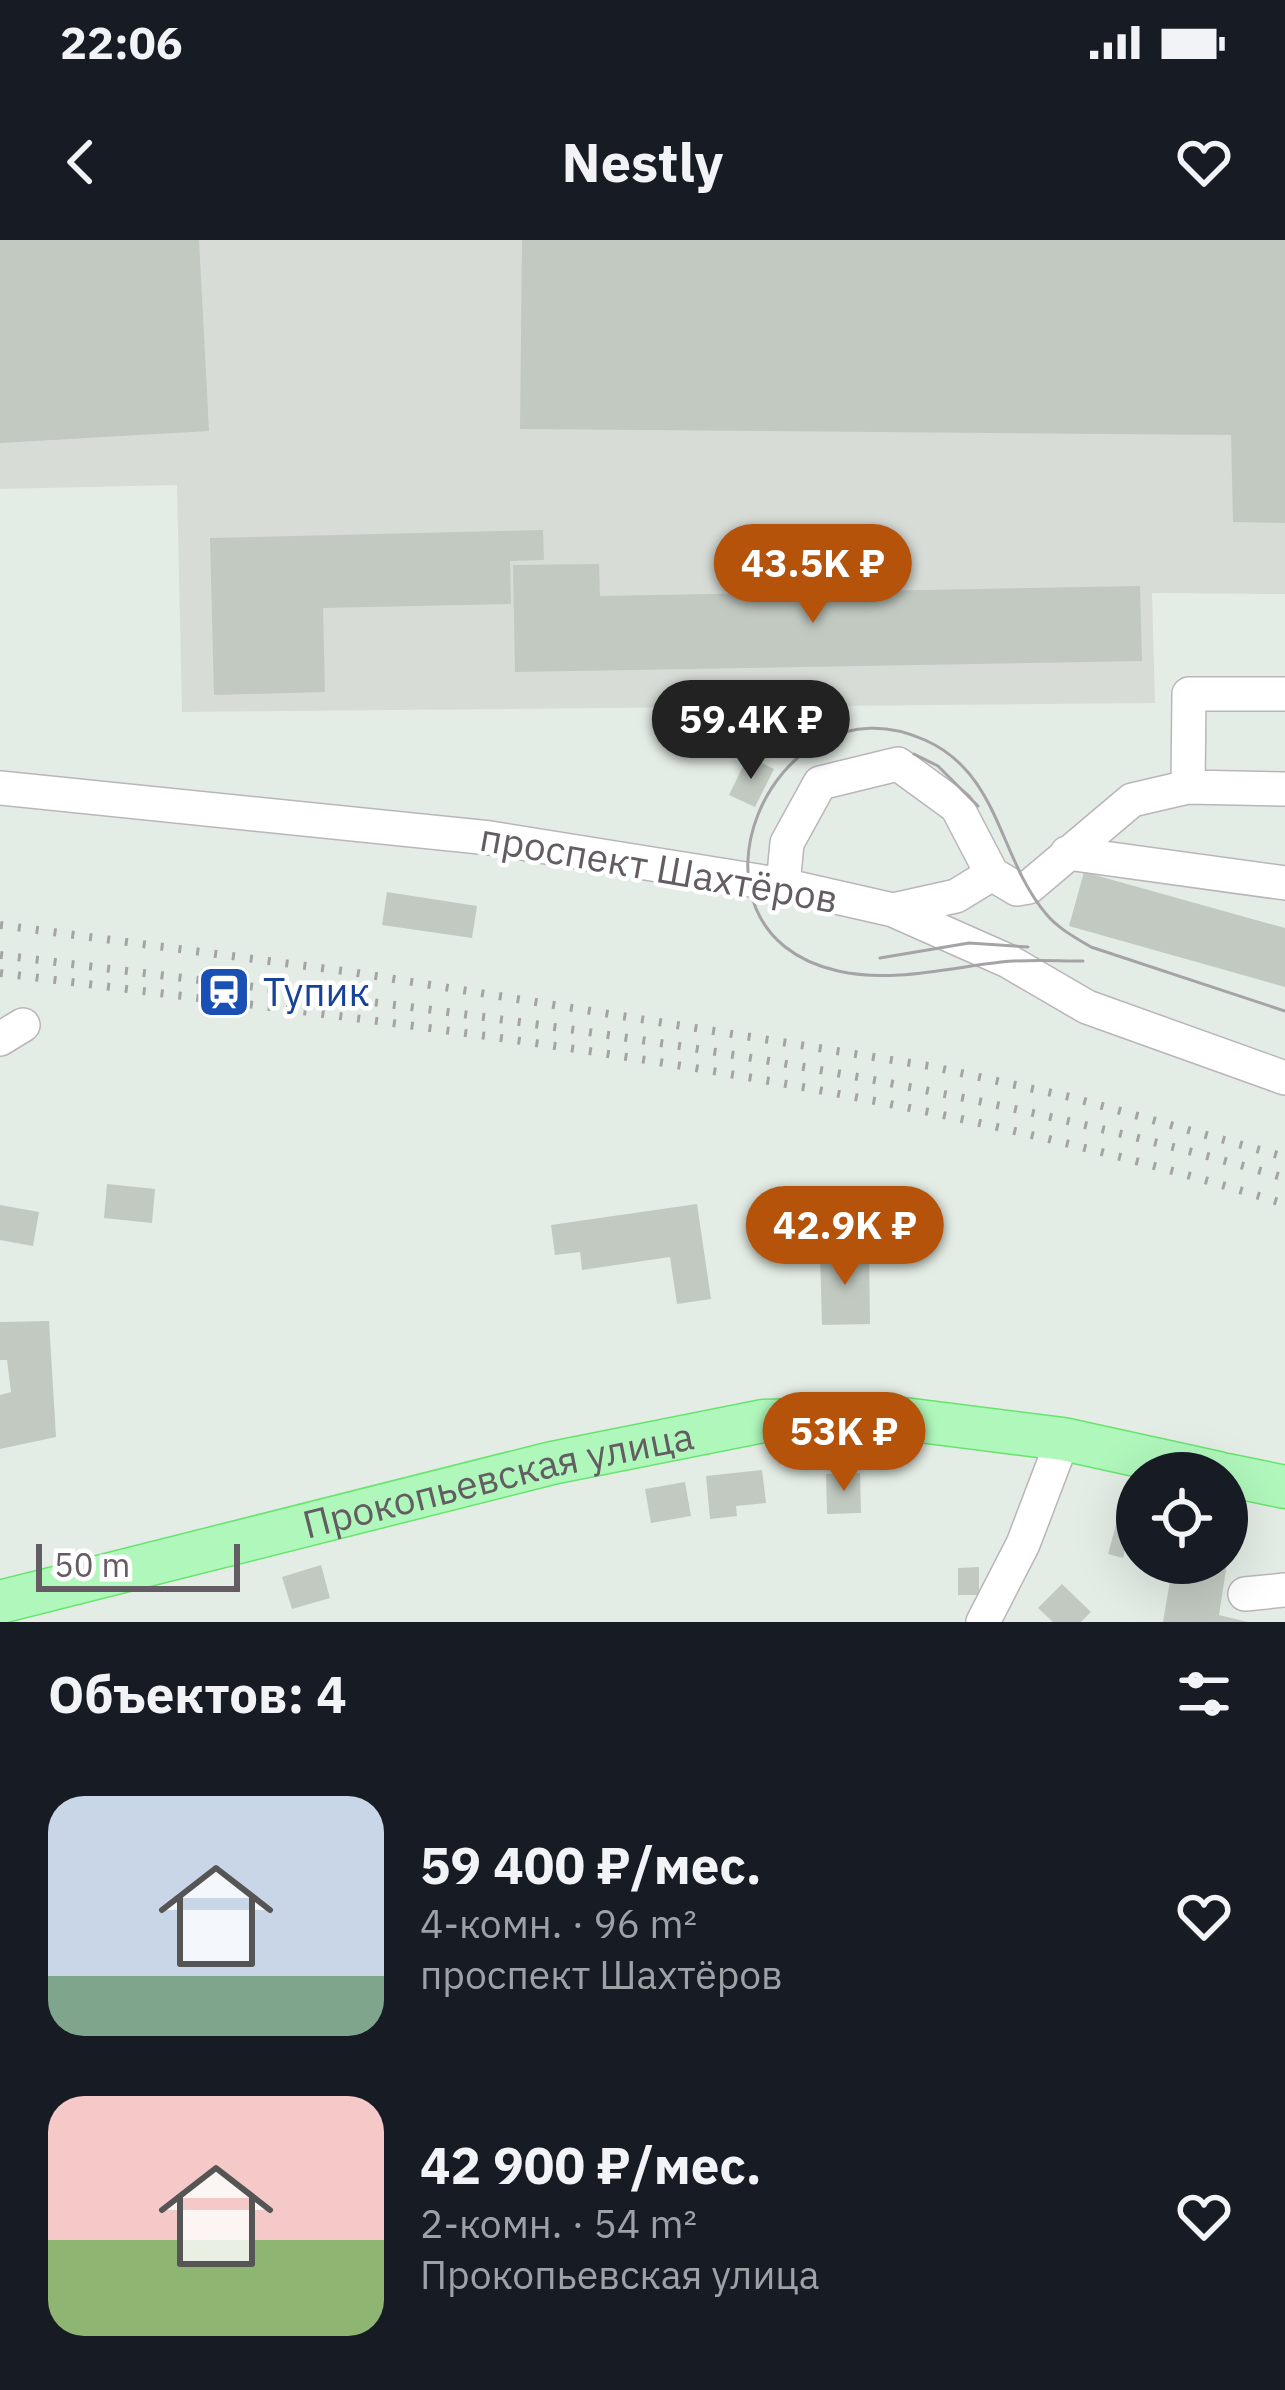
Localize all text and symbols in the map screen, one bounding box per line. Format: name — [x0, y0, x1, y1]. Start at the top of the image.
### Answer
text: 22:06 — [60, 13, 183, 71]
text: Nestly — [562, 127, 723, 197]
icon: back — [48, 129, 114, 195]
icon: heart — [1171, 129, 1237, 195]
pin: 43.5K ₽ — [702, 524, 924, 626]
text: 43.5K ₽ — [741, 537, 885, 588]
pin: 59.4K ₽ — [640, 680, 862, 782]
text: 59.4K ₽ — [679, 693, 823, 744]
street label: проспект Шахтёров — [476, 811, 842, 924]
station icon: Тупик — [196, 964, 252, 1020]
place label: Тупик — [263, 966, 370, 1017]
pin: 42.9K ₽ — [734, 1186, 956, 1288]
text: 42.9K ₽ — [773, 1199, 917, 1250]
pin: 53K ₽ — [760, 1392, 928, 1494]
text: 53K ₽ — [790, 1405, 898, 1456]
street label: Прокопьевская улица — [297, 1409, 698, 1550]
map controls — [1116, 1452, 1248, 1584]
button: locate — [1116, 1452, 1248, 1584]
scale bar — [36, 1538, 240, 1591]
text: 50 m — [54, 1543, 130, 1586]
text: Объектов: 4 — [48, 1661, 347, 1727]
icon: filters — [1171, 1661, 1237, 1727]
text: 59 400 ₽/мес. — [420, 1832, 762, 1898]
icon: home — [144, 1844, 288, 1988]
icon: heart — [1171, 1883, 1237, 1949]
text: 4-комн. · 96 m² — [420, 1898, 697, 1949]
text: проспект Шахтёров — [420, 1949, 783, 2000]
text: 42 900 ₽/мес. — [420, 2132, 762, 2198]
icon: home — [144, 2144, 288, 2288]
icon: heart — [1171, 2183, 1237, 2249]
text: 2-комн. · 54 m² — [420, 2198, 697, 2249]
text: Прокопьевская улица — [420, 2249, 820, 2300]

